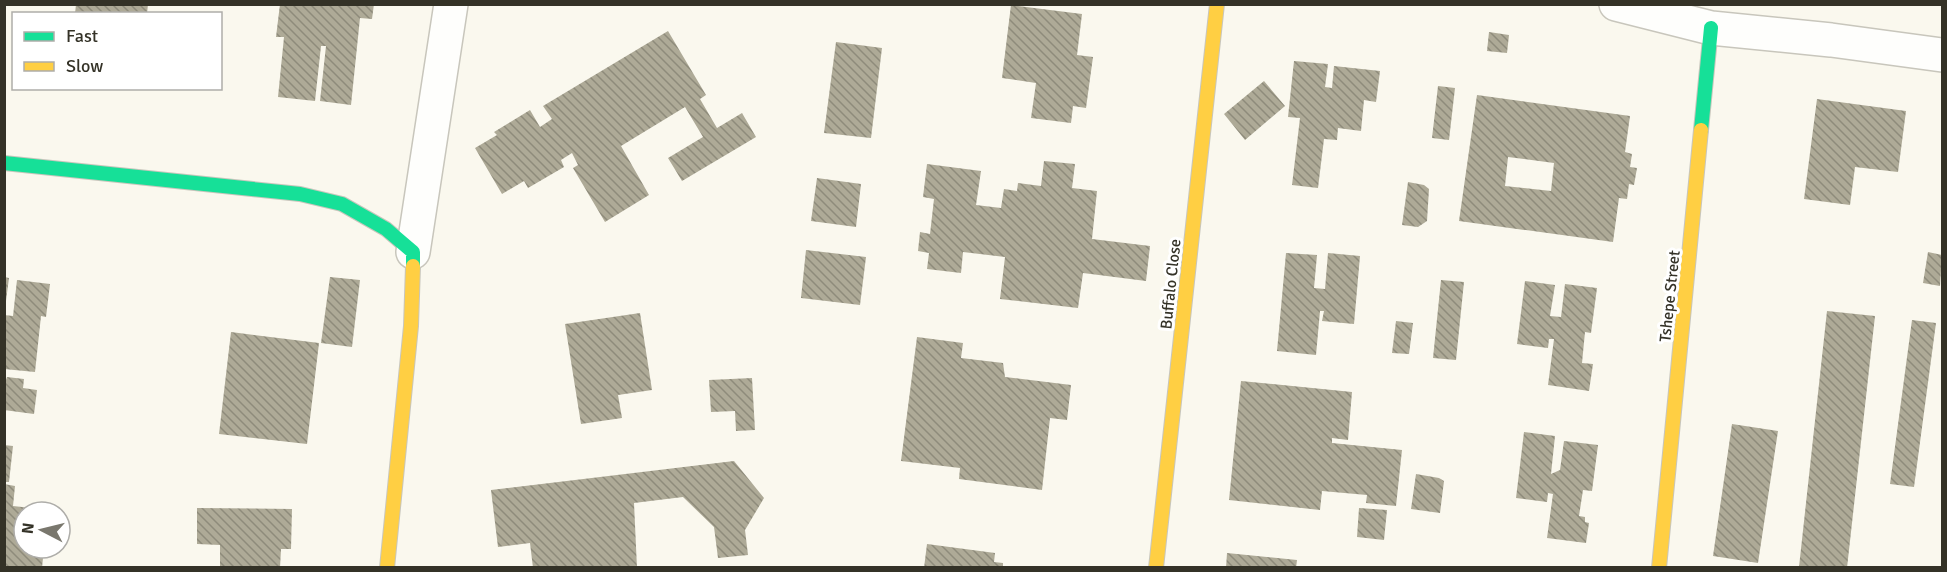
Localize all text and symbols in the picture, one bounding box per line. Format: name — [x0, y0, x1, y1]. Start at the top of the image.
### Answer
legend — [12, 12, 222, 90]
text: Fast — [66, 25, 98, 47]
text: Slow — [66, 55, 103, 77]
street label: Buffalo Close — [1156, 238, 1186, 330]
street label: Tshepe Street — [1655, 249, 1685, 343]
north arrow — [12, 500, 72, 560]
text: N — [18, 522, 39, 535]

